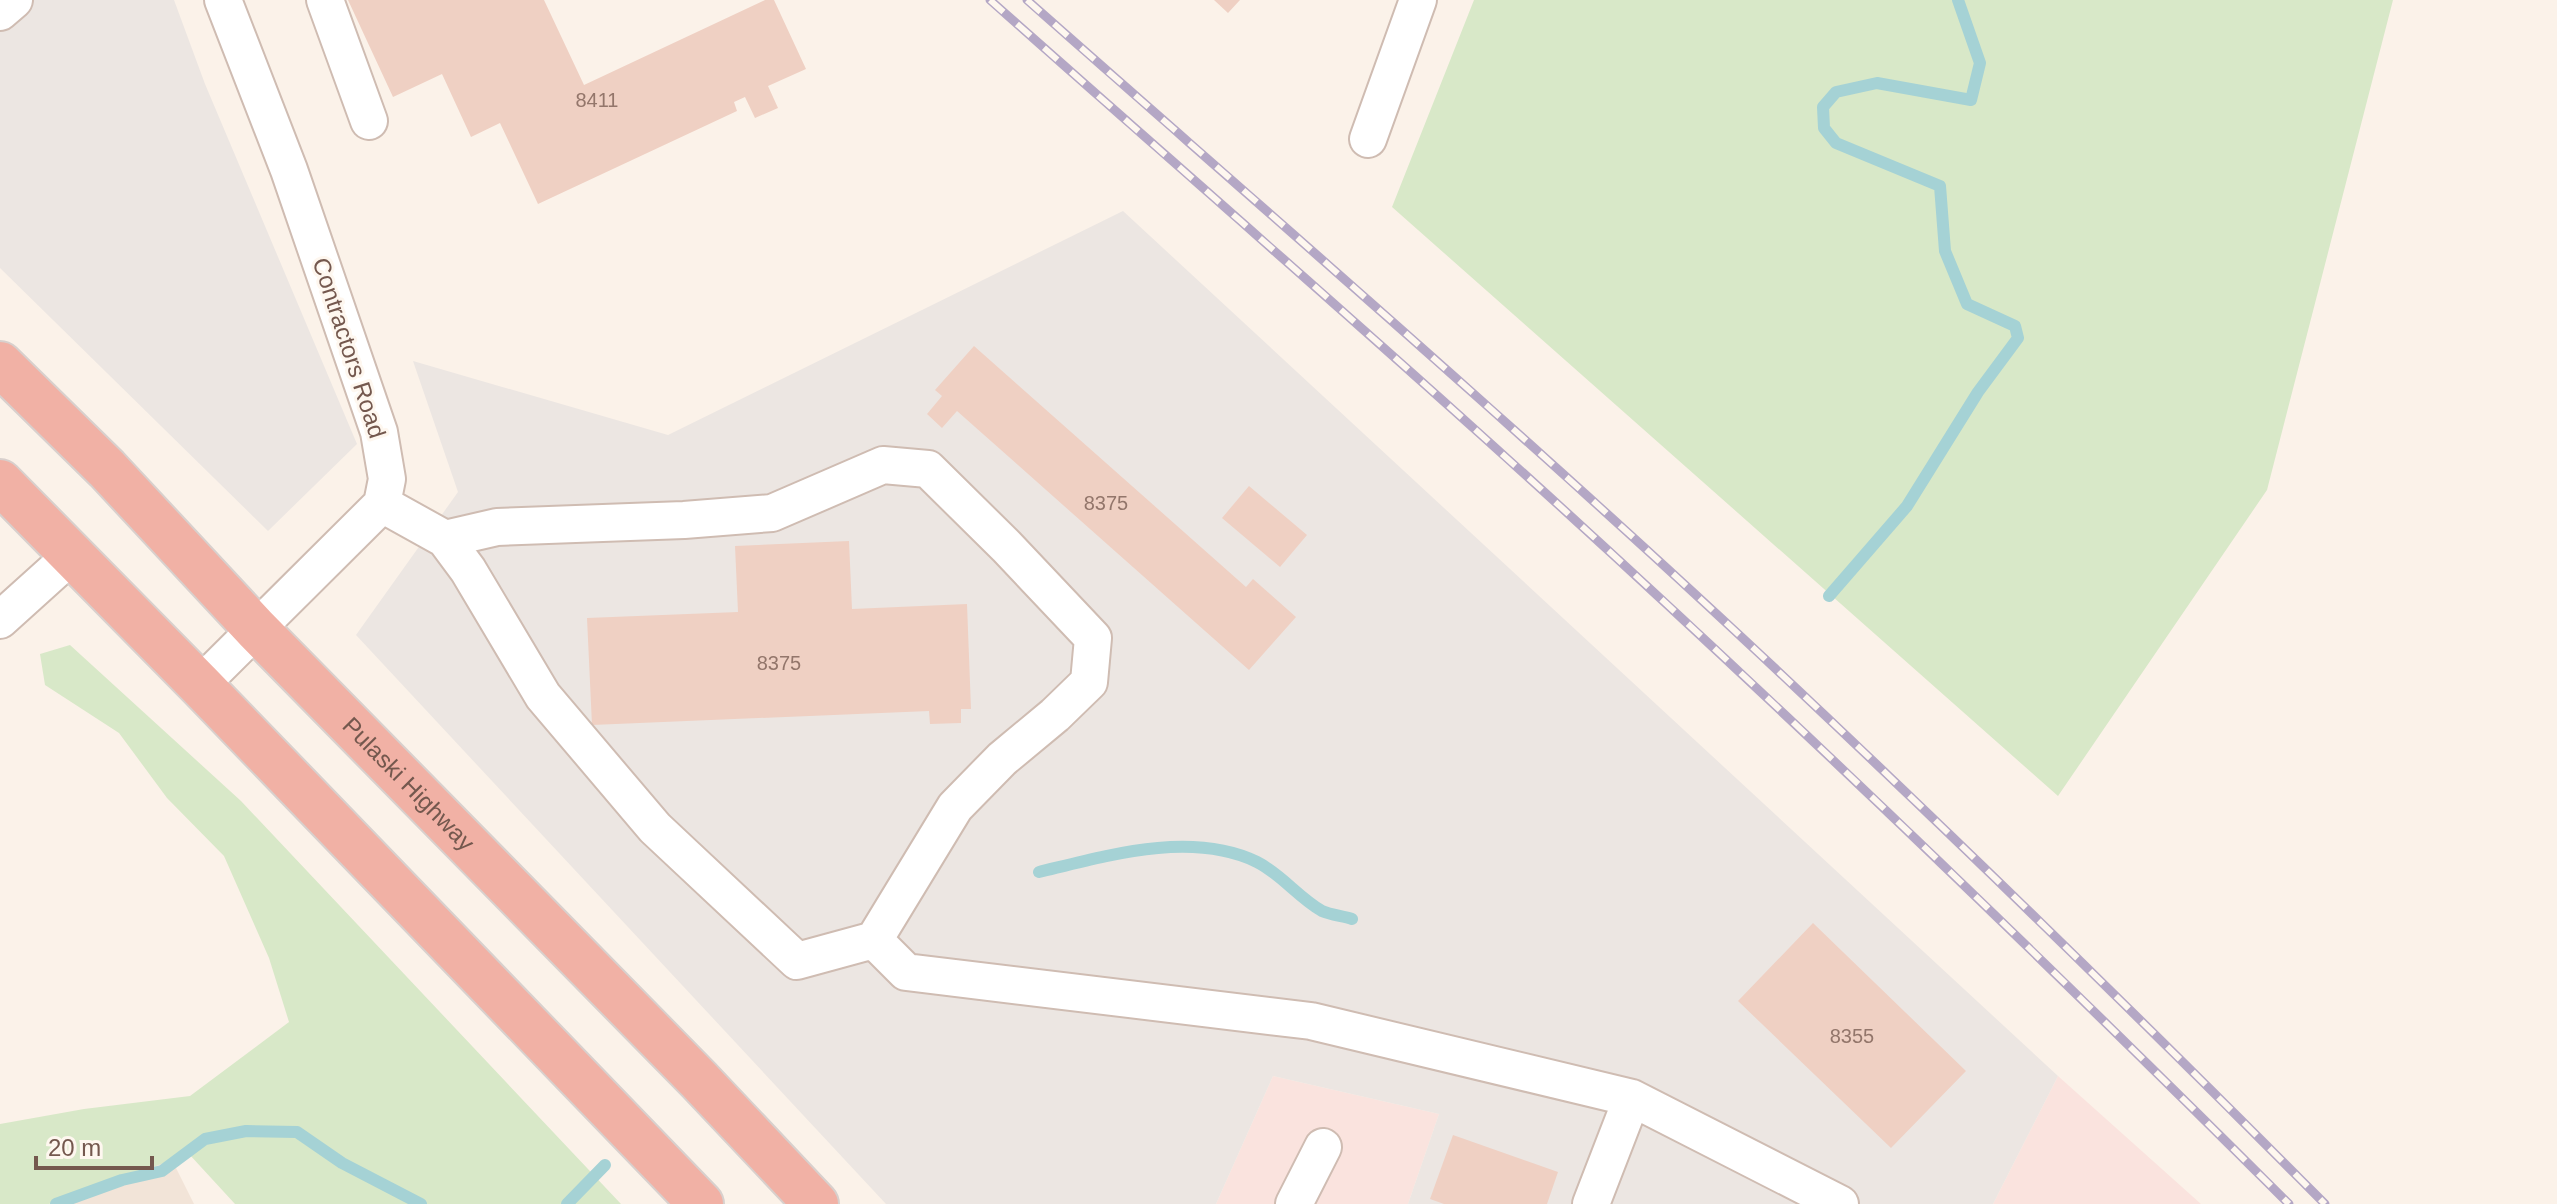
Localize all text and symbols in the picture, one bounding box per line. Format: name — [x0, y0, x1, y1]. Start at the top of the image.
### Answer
house number: 8411 — [575, 89, 619, 111]
street label: Contractors Road — [308, 254, 391, 441]
house number: 8375 — [1084, 492, 1128, 514]
house number: 8375 — [757, 652, 801, 674]
street label: Pulaski Highway — [337, 711, 480, 856]
house number: 8355 — [1830, 1025, 1874, 1047]
scale bar — [36, 1120, 152, 1170]
text: 20 m — [48, 1134, 101, 1161]

